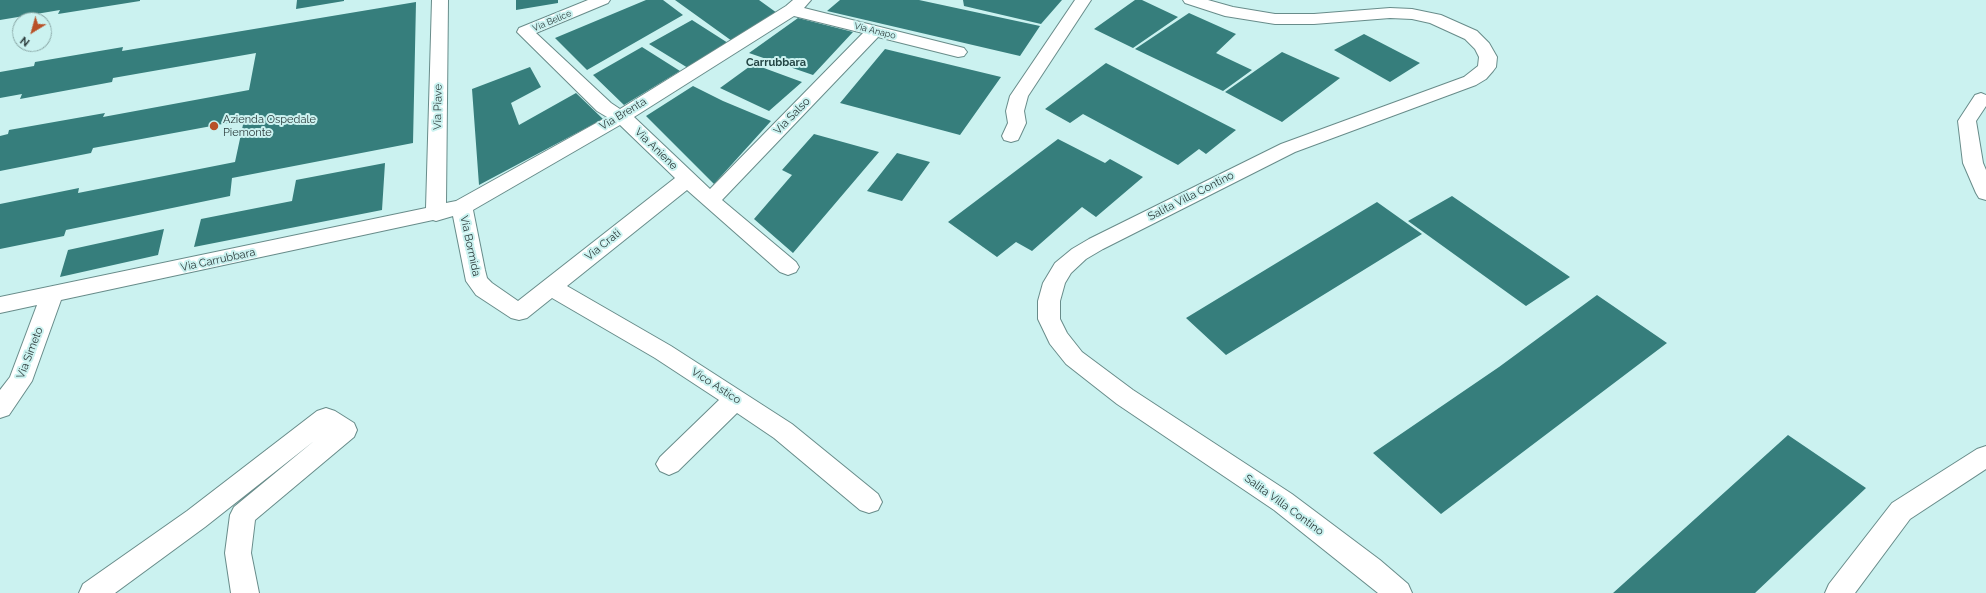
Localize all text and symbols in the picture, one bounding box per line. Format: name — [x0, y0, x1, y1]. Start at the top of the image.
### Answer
street label: Via Belice — [531, 8, 573, 34]
north arrow — [12, 12, 52, 52]
street label: Via Anapo — [853, 21, 897, 41]
text: N — [18, 33, 32, 49]
district label: Carrubbara — [746, 56, 806, 70]
street label: Via Piave — [431, 84, 445, 130]
street label: Via Brenta — [597, 95, 649, 133]
street label: Via Salso — [771, 95, 813, 137]
place label: Azienda Ospedale Piemonte — [223, 113, 316, 139]
marker: Azienda Ospedale Piemonte — [208, 120, 220, 132]
street label: Via Aniene — [632, 125, 680, 173]
street label: Salita Villa Contino — [1146, 169, 1236, 223]
street label: Via Bormida — [457, 214, 483, 278]
street label: Via Crati — [582, 227, 624, 263]
street label: Via Carrubbara — [180, 246, 256, 274]
street label: Via Simeto — [14, 325, 46, 381]
street label: Vico Astico — [689, 365, 743, 407]
street label: Salita Villa Contino — [1242, 472, 1326, 538]

